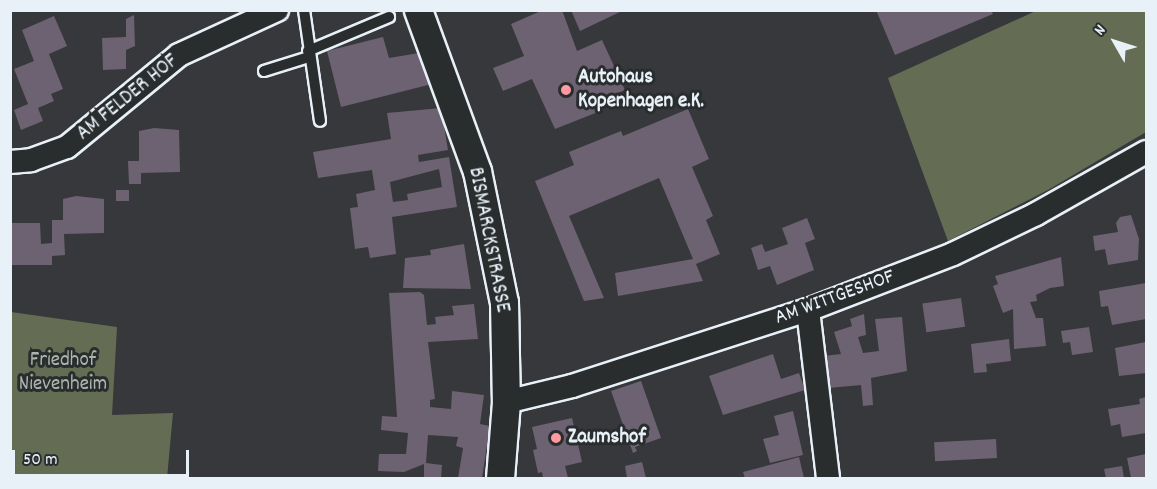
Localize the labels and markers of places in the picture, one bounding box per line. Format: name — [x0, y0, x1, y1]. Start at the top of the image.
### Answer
place label: Autohaus Kopenhagen e.K. — [578, 65, 704, 115]
marker: Autohaus Kopenhagen e.K. — [559, 83, 573, 97]
place label: Zaumshof — [568, 425, 646, 451]
marker: Zaumshof — [549, 431, 563, 445]

